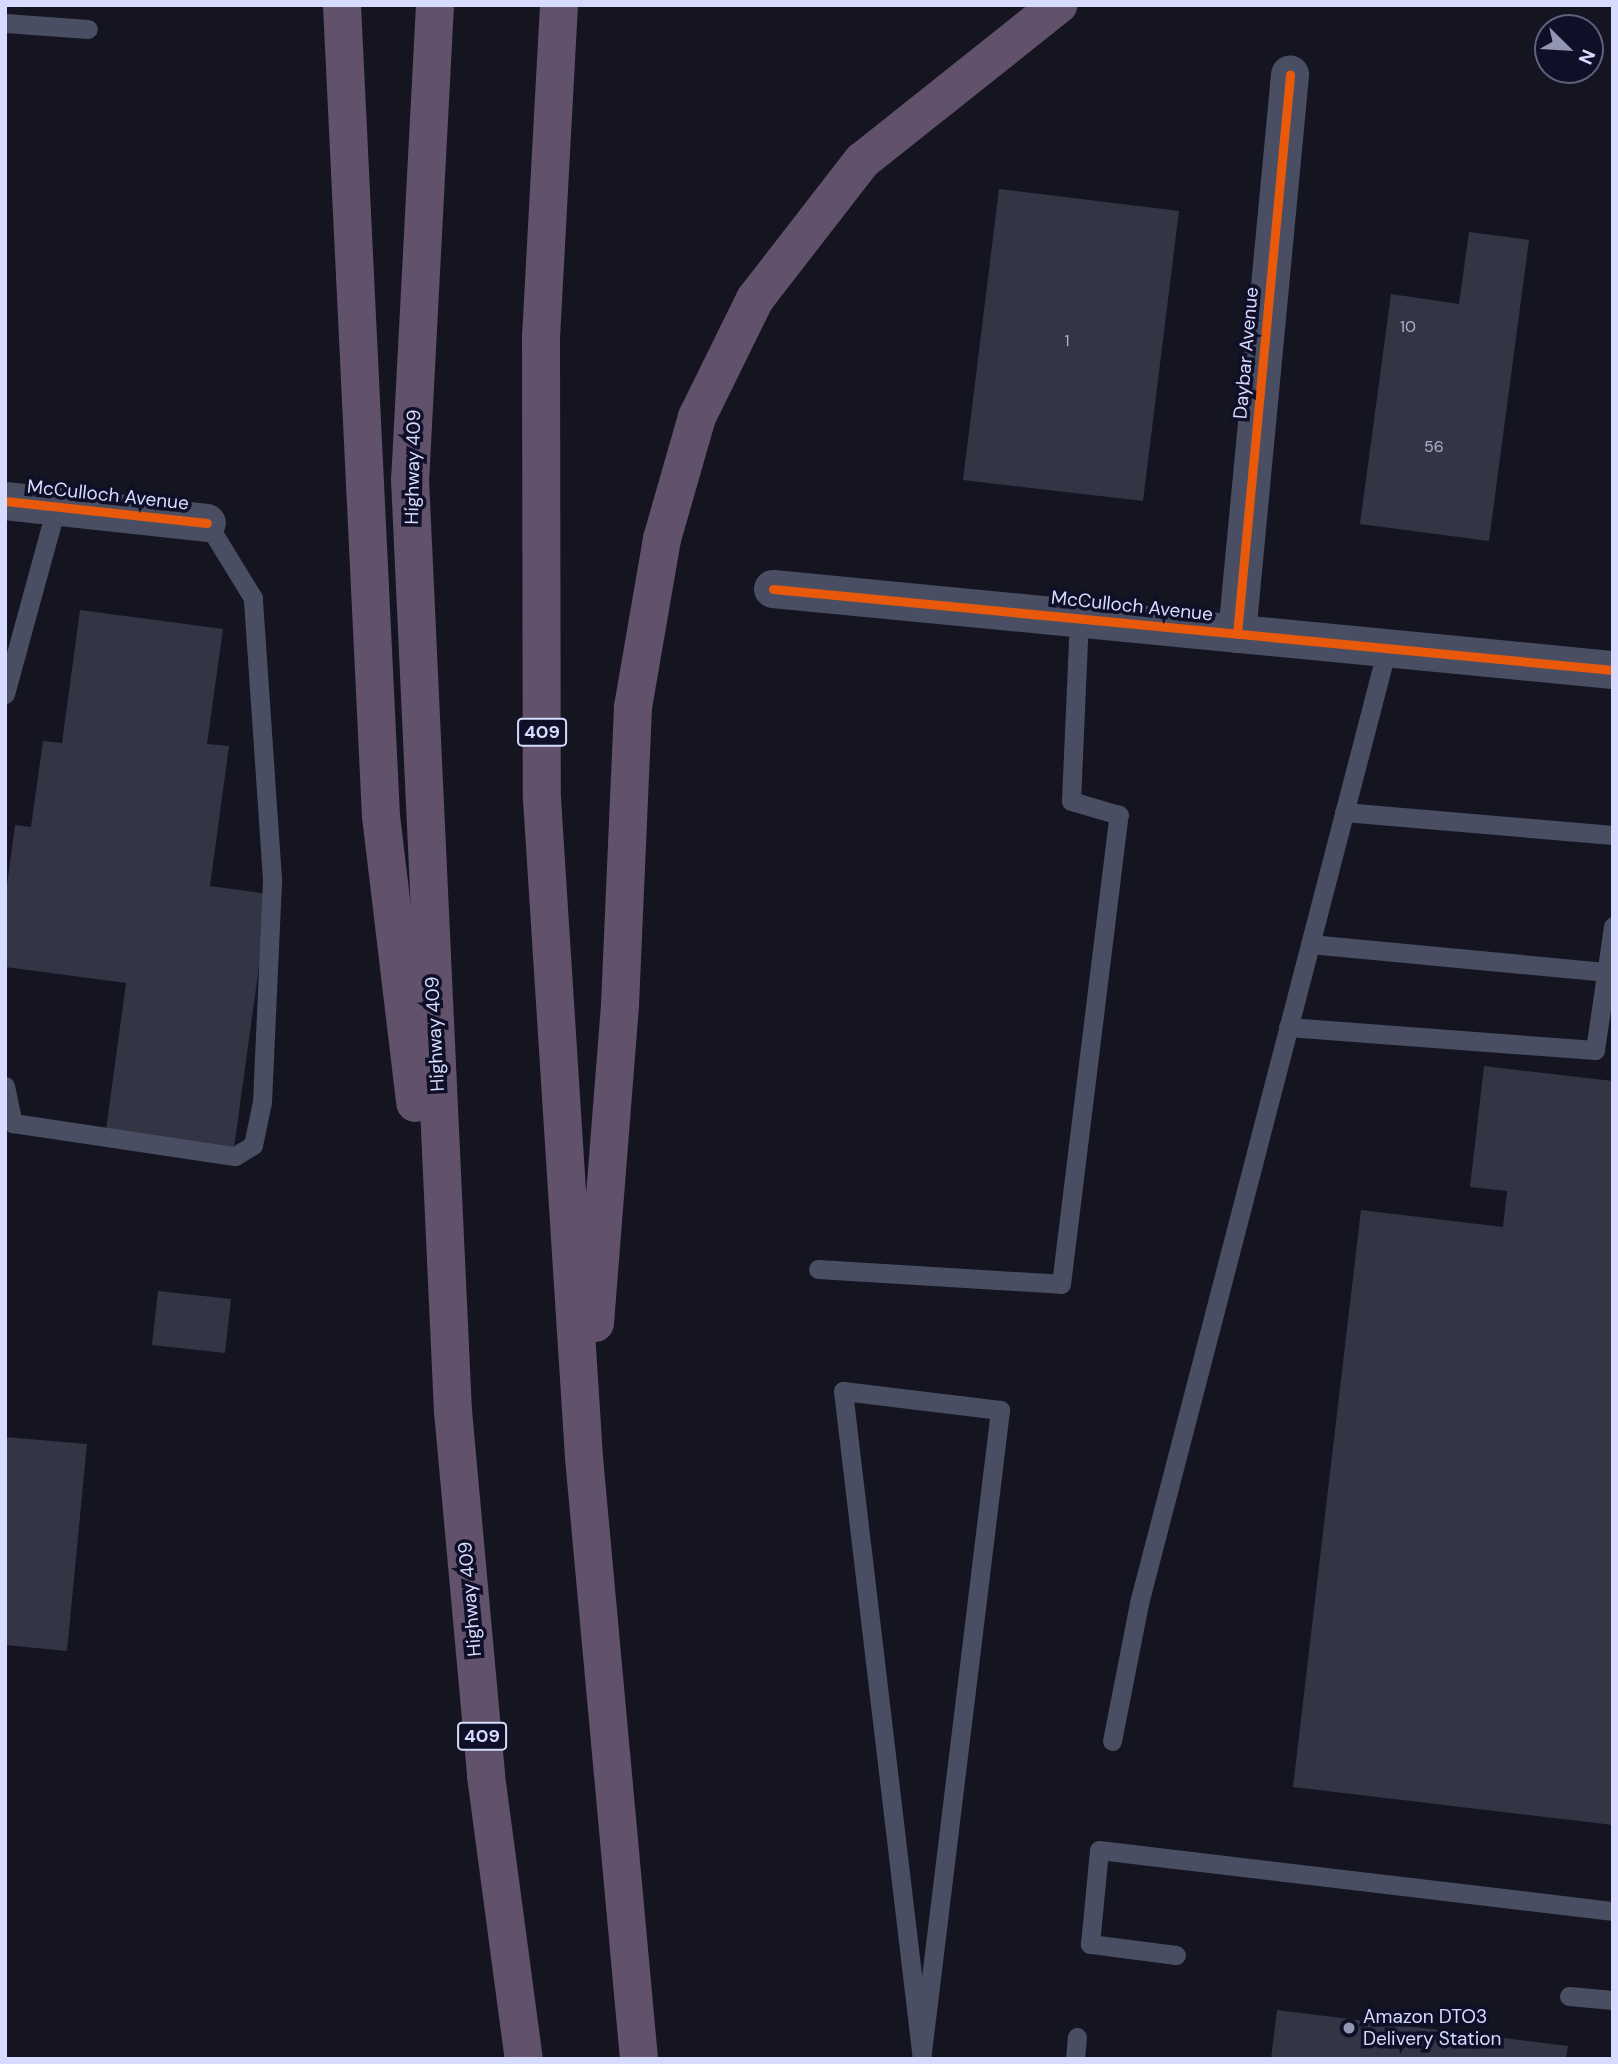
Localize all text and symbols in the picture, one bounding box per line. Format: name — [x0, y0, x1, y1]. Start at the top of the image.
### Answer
north arrow — [1534, 14, 1604, 84]
text: N — [1573, 46, 1601, 68]
street label: Daybar Avenue — [1229, 286, 1263, 420]
house number: 10 — [1400, 317, 1416, 337]
house number: 1 — [1065, 331, 1069, 351]
street label: Highway 409 — [401, 409, 425, 525]
house number: 56 — [1424, 437, 1444, 457]
street label: McCulloch Avenue — [26, 475, 190, 515]
street label: McCulloch Avenue — [1050, 586, 1214, 626]
road number: 409 — [516, 718, 568, 746]
street label: Highway 409 — [421, 976, 449, 1092]
street label: Highway 409 — [454, 1541, 486, 1657]
road number: 409 — [456, 1722, 508, 1750]
place label: Amazon DTO3 Delivery Station — [1363, 2006, 1501, 2050]
marker: Amazon DTO3 Delivery Station — [1341, 2020, 1357, 2036]

